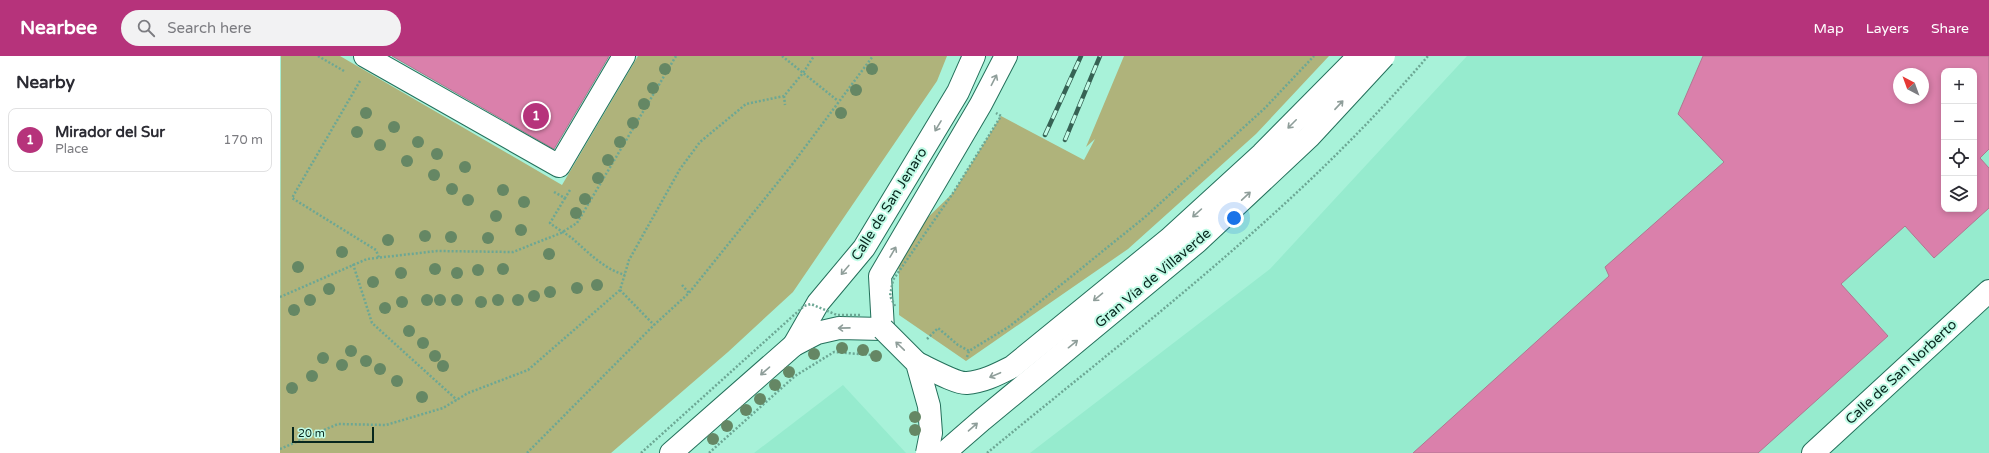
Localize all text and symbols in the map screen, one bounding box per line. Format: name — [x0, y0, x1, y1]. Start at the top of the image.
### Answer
search box — [121, 10, 401, 46]
text: Nearbee — [20, 17, 97, 39]
icon: search — [135, 17, 157, 39]
text: Search here — [167, 19, 252, 37]
text: Map — [1814, 20, 1844, 37]
text: Layers — [1866, 20, 1909, 37]
text: Share — [1931, 20, 1969, 37]
north arrow — [1893, 68, 1929, 104]
map controls — [1941, 68, 1977, 212]
button: + — [1941, 68, 1977, 104]
text: Nearby — [16, 72, 75, 93]
one-way arrow — [991, 75, 998, 87]
one-way arrow — [1334, 100, 1344, 110]
pin: 1 — [523, 101, 549, 131]
button: − — [1941, 104, 1977, 140]
one-way arrow — [1287, 119, 1297, 129]
one-way arrow — [934, 120, 942, 131]
text: Mirador del Sur — [55, 123, 165, 141]
text: 1 — [26, 132, 34, 148]
text: 170 m — [223, 132, 263, 148]
button: locate — [1941, 140, 1977, 176]
text: Place — [55, 141, 88, 157]
street label: Calle de San Jenaro — [847, 144, 931, 264]
button: layers — [1941, 176, 1977, 212]
one-way arrow — [1241, 191, 1251, 201]
one-way arrow — [1192, 208, 1203, 217]
your location — [1224, 208, 1244, 228]
street label: Gran Vía de Villaverde — [1092, 225, 1214, 331]
one-way arrow — [890, 246, 898, 258]
one-way arrow — [841, 265, 850, 276]
one-way arrow — [1093, 292, 1104, 301]
street label: Calle de San Norberto — [1842, 316, 1960, 428]
one-way arrow — [838, 324, 851, 332]
one-way arrow — [1068, 340, 1079, 349]
one-way arrow — [896, 342, 906, 351]
one-way arrow — [760, 366, 770, 375]
one-way arrow — [990, 372, 1002, 380]
one-way arrow — [968, 422, 978, 432]
scale bar — [292, 425, 374, 444]
text: 20 m — [298, 427, 325, 440]

